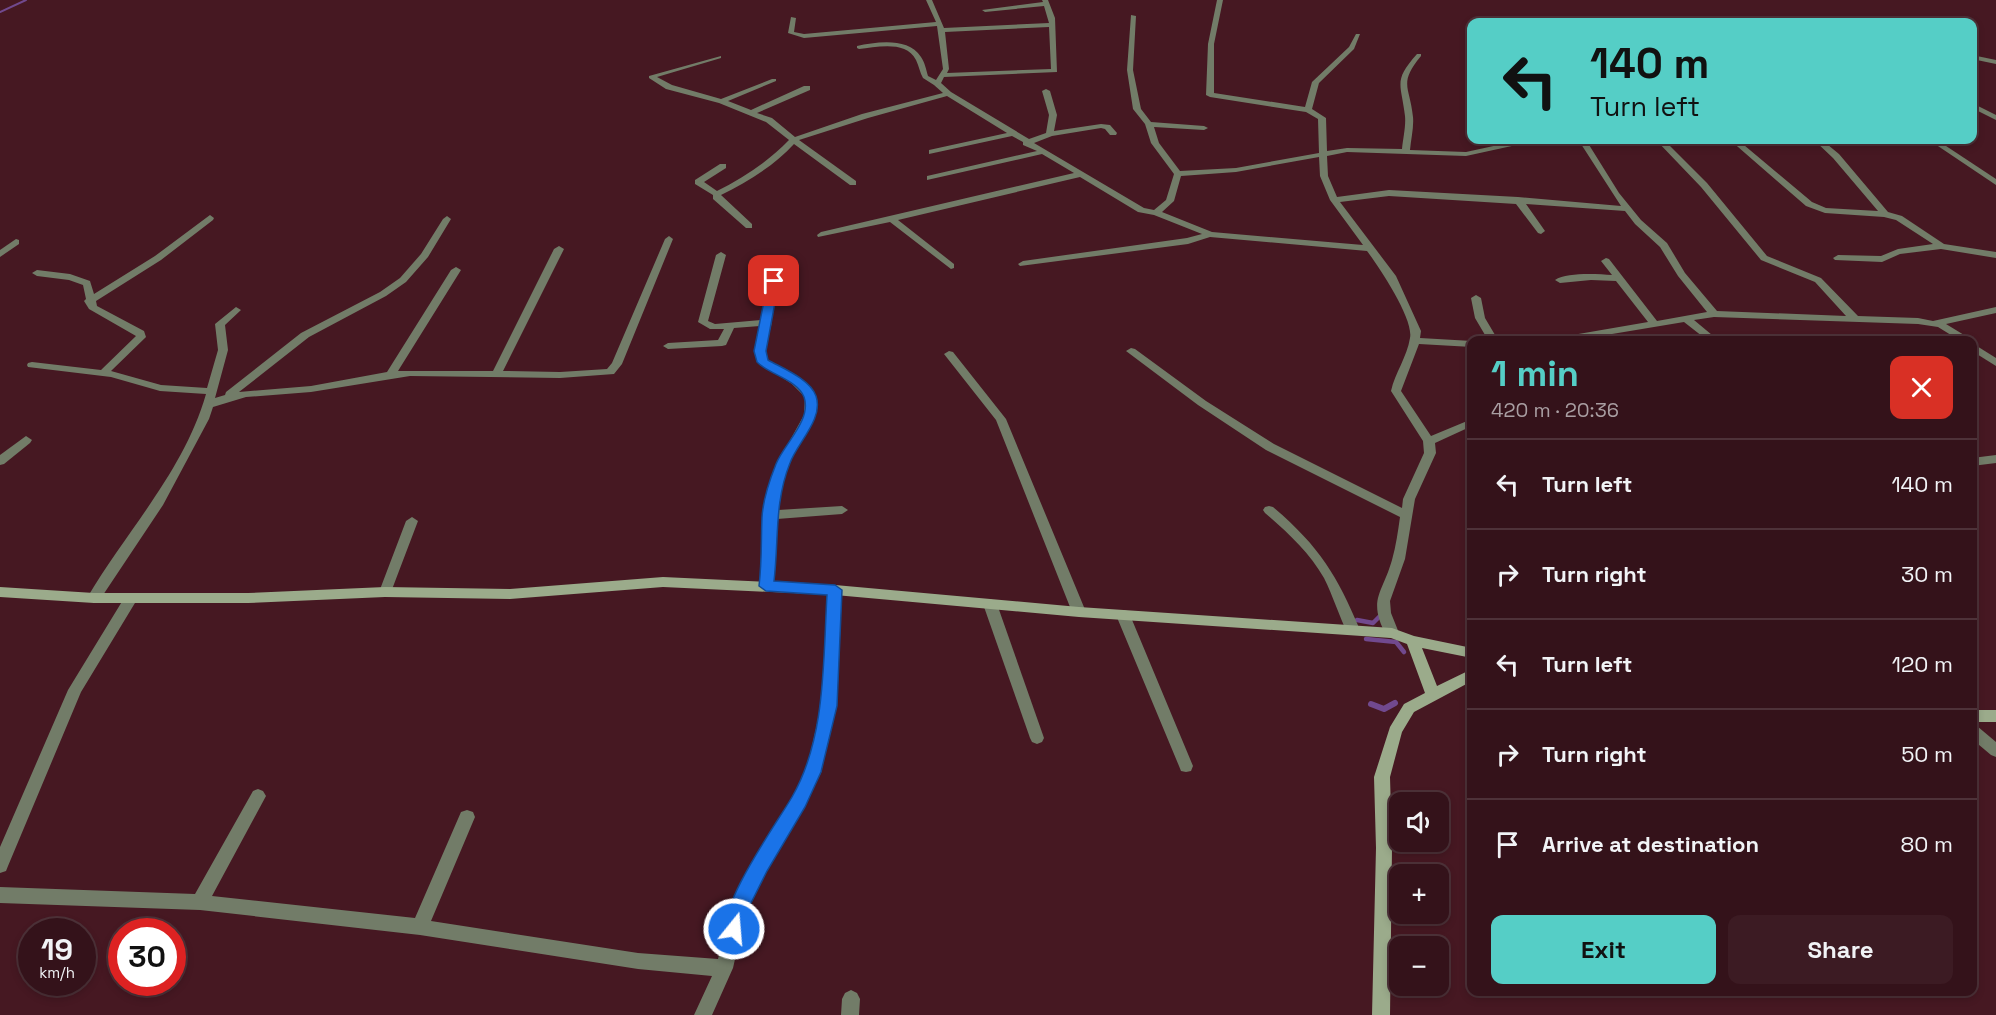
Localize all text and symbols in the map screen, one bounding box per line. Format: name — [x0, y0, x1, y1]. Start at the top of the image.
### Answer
text: 140 m — [1590, 37, 1709, 90]
icon: left — [1491, 42, 1569, 120]
text: Turn left — [1590, 89, 1700, 124]
pin — [748, 255, 799, 306]
icon: arrive — [757, 264, 790, 297]
text: 1 min — [1491, 351, 1579, 397]
button: close — [1890, 356, 1953, 419]
text: 420 m · 20:36 — [1491, 397, 1619, 423]
icon: left — [1491, 468, 1524, 501]
text: Turn left — [1542, 470, 1632, 498]
text: 140 m — [1891, 470, 1953, 498]
icon: right — [1491, 558, 1524, 591]
text: Turn right — [1542, 560, 1647, 588]
text: 30 m — [1901, 560, 1953, 588]
icon: left — [1491, 648, 1524, 681]
text: Turn left — [1542, 650, 1632, 678]
text: 120 m — [1892, 650, 1953, 678]
icon: right — [1491, 738, 1524, 771]
text: Turn right — [1542, 740, 1647, 768]
text: 50 m — [1901, 740, 1953, 768]
map controls — [1389, 792, 1449, 996]
button: sound — [1389, 792, 1449, 852]
icon: arrive — [1491, 828, 1524, 861]
text: Arrive at destination — [1542, 830, 1759, 858]
text: 80 m — [1901, 830, 1953, 858]
button: + — [1389, 864, 1449, 924]
position arrow — [702, 897, 766, 961]
button: Exit — [1491, 915, 1716, 984]
button: Share — [1728, 915, 1953, 984]
speed limit sign: 30 — [108, 918, 186, 996]
text: 19 — [41, 930, 73, 969]
button: − — [1389, 936, 1449, 996]
text: km/h — [39, 963, 75, 982]

